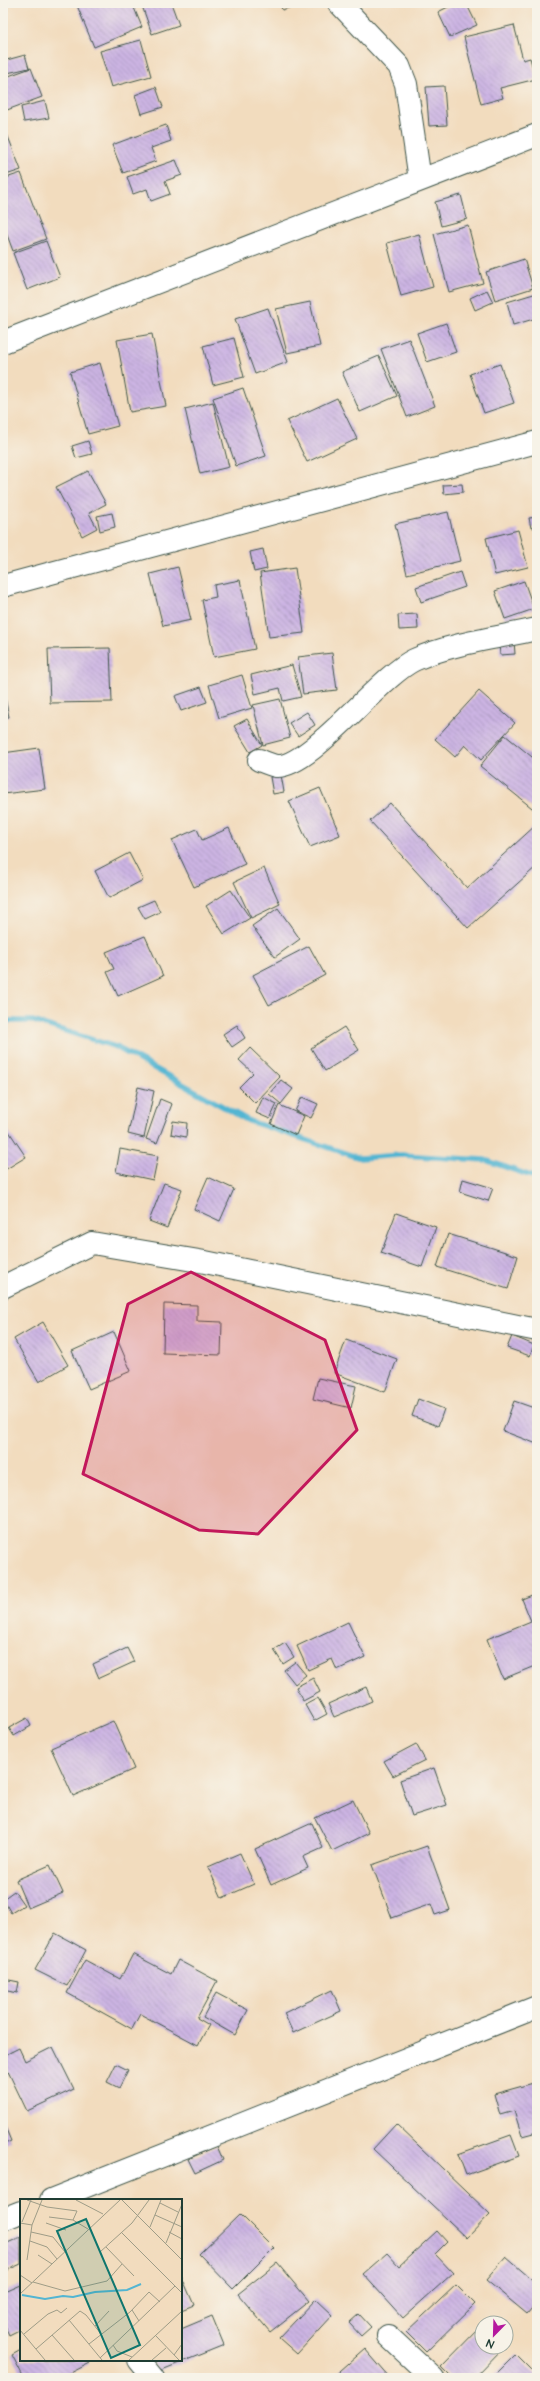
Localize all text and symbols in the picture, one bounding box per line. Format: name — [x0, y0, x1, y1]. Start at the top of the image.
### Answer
inset map — [20, 2199, 182, 2361]
north arrow — [474, 2315, 514, 2355]
text: N — [484, 2335, 496, 2352]

